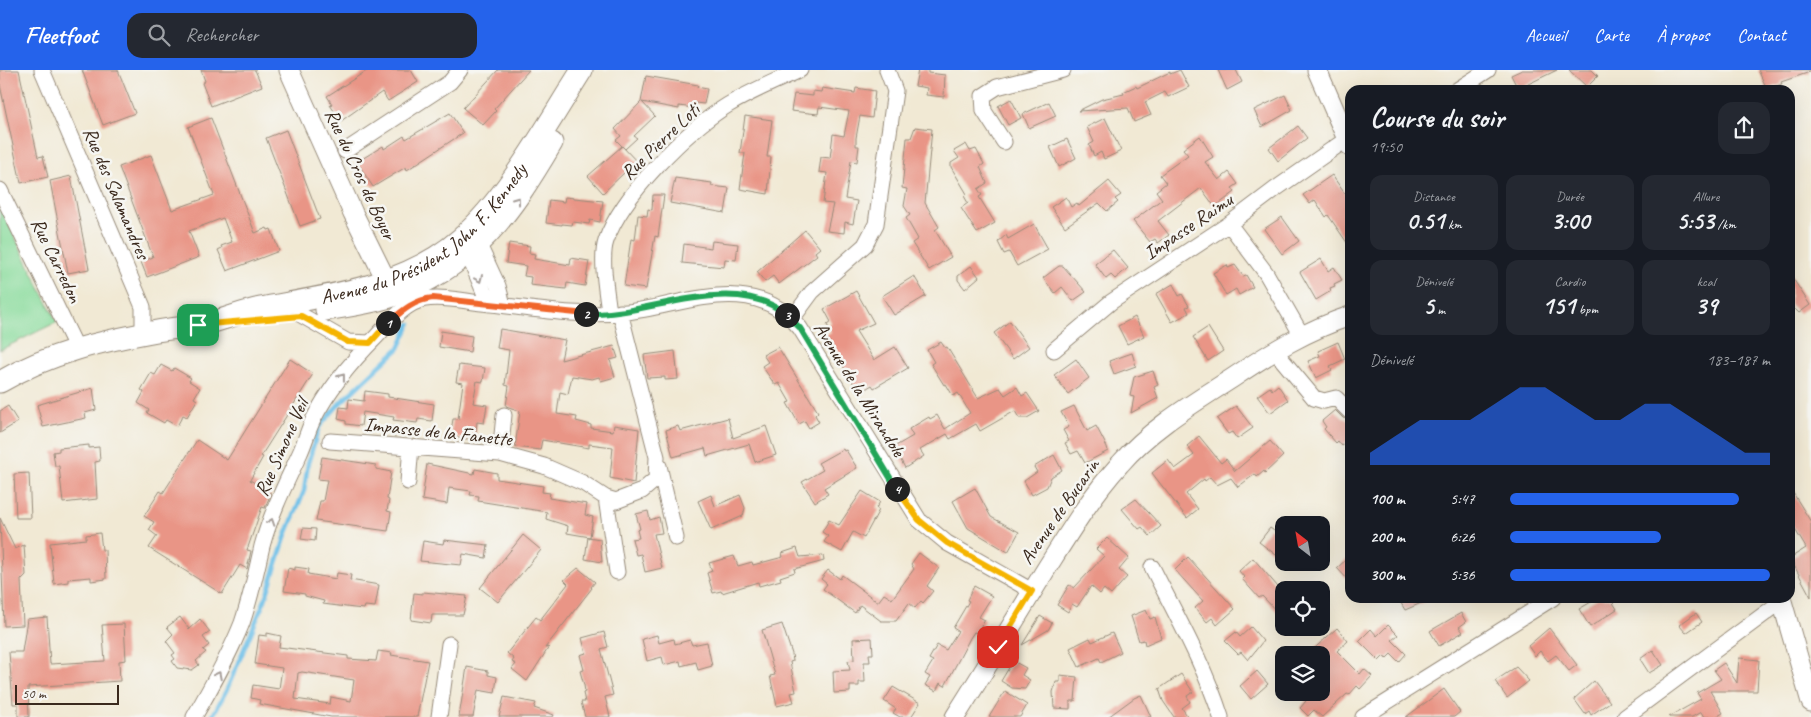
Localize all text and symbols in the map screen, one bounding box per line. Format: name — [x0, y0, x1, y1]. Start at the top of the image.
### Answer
search box — [127, 13, 477, 58]
text: Fleetfoot — [25, 20, 97, 50]
icon: search — [145, 21, 173, 49]
text: Rechercher — [185, 23, 258, 47]
text: Accueil — [1526, 24, 1566, 46]
text: Carte — [1594, 24, 1629, 46]
text: À propos — [1657, 24, 1709, 46]
text: Contact — [1737, 24, 1786, 46]
street label: Rue Pierre Loti — [616, 96, 707, 185]
text: Course du soir — [1370, 100, 1504, 135]
button: share — [1718, 102, 1770, 154]
street label: Rue du Cros de Boyer — [319, 105, 403, 245]
street label: Rue des Salamandres — [77, 123, 157, 265]
text: 19:50 — [1370, 137, 1402, 157]
street label: Avenue du Président John F. Kennedy — [319, 157, 534, 310]
street label: Impasse Raimu — [1139, 186, 1239, 265]
text: Distance — [1413, 188, 1455, 205]
text: Durée — [1556, 188, 1584, 205]
text: Allure — [1693, 188, 1719, 205]
one-way arrow — [511, 196, 520, 206]
text: 0.51 — [1406, 205, 1445, 237]
text: 3:00 — [1551, 205, 1589, 237]
text: 5:53 — [1676, 205, 1714, 237]
street label: Rue Carredon — [25, 214, 88, 308]
text: km — [1445, 216, 1462, 233]
text: /km — [1714, 216, 1736, 233]
text: Dénivelé — [1415, 273, 1453, 290]
text: Cardio — [1555, 273, 1585, 290]
text: kcal — [1697, 273, 1715, 290]
one-way arrow — [472, 274, 483, 283]
text: 5 — [1423, 290, 1434, 322]
text: 151 — [1542, 290, 1575, 322]
text: 39 — [1695, 290, 1717, 322]
text: m — [1434, 301, 1445, 318]
text: bpm — [1575, 301, 1598, 318]
pin: 2 — [574, 302, 598, 326]
pin: 3 — [774, 302, 800, 328]
pin — [177, 304, 219, 346]
text: 2 — [583, 306, 590, 323]
text: 3 — [784, 307, 791, 324]
pin: 1 — [376, 310, 400, 336]
icon: arrive — [184, 311, 212, 339]
text: 1 — [385, 315, 392, 332]
street label: Avenue de la Mirandole — [808, 317, 912, 463]
text: Dénivelé — [1370, 350, 1413, 370]
text: 183–187 m — [1707, 350, 1770, 370]
one-way arrow — [337, 374, 345, 383]
street label: Rue Simone Veil — [249, 391, 316, 500]
street label: Impasse de la Fanette — [363, 411, 515, 452]
street label: Avenue de Bucarin — [1014, 453, 1106, 569]
pin: 4 — [884, 476, 910, 502]
text: 4 — [894, 481, 901, 498]
text: 100 m — [1370, 489, 1405, 509]
text: 5:47 — [1450, 489, 1475, 509]
north arrow — [1275, 516, 1330, 571]
map controls — [1275, 516, 1330, 701]
one-way arrow — [265, 518, 275, 526]
text: 200 m — [1370, 527, 1405, 547]
text: 6:26 — [1450, 527, 1475, 547]
text: 300 m — [1370, 565, 1405, 585]
text: 5:36 — [1450, 565, 1475, 585]
button: locate — [1275, 581, 1330, 636]
pin — [977, 626, 1019, 668]
icon: check — [984, 633, 1012, 661]
button: layers — [1275, 646, 1330, 701]
one-way arrow — [212, 671, 222, 680]
scale bar — [15, 682, 119, 705]
text: 50 m — [22, 685, 46, 702]

